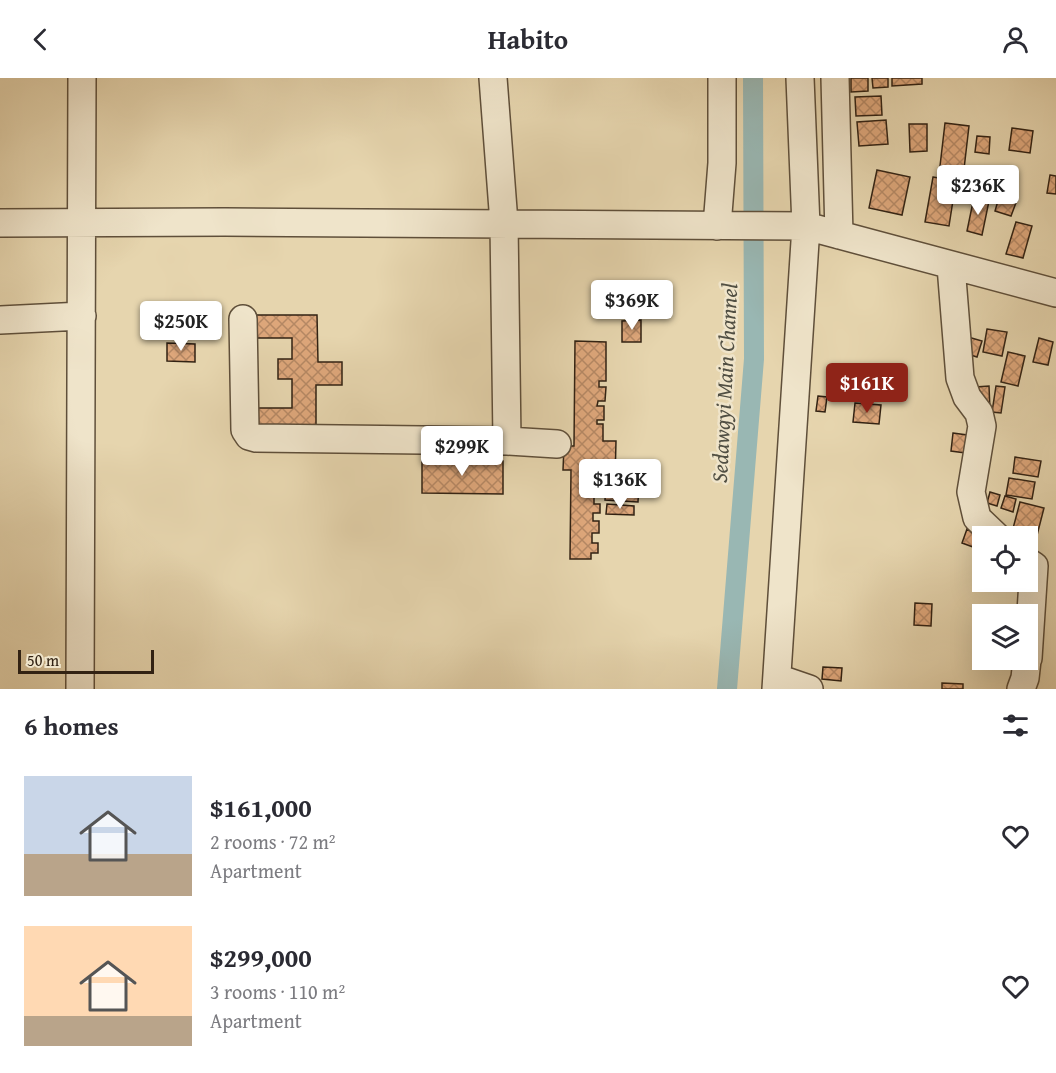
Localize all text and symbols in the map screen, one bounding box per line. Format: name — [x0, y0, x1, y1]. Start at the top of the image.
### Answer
text: Habito — [488, 19, 568, 59]
icon: back — [24, 23, 57, 56]
icon: person — [999, 23, 1032, 56]
pin: $236K — [936, 165, 1020, 216]
text: $236K — [951, 170, 1005, 199]
pin: $369K — [590, 280, 674, 331]
water label: Sedawgyi Main Channel — [703, 282, 745, 484]
text: $369K — [605, 285, 659, 314]
pin: $250K — [139, 301, 223, 352]
text: $250K — [154, 306, 208, 335]
pin: $161K — [825, 363, 909, 414]
text: $161K — [840, 368, 894, 397]
pin: $299K — [420, 426, 504, 477]
text: $299K — [435, 431, 489, 460]
pin: $136K — [578, 459, 662, 510]
text: $136K — [593, 464, 647, 493]
map controls — [972, 526, 1038, 670]
button: locate — [972, 526, 1038, 592]
button: layers — [972, 604, 1038, 670]
scale bar — [18, 647, 154, 674]
text: 50 m — [27, 648, 59, 672]
text: 6 homes — [24, 706, 119, 745]
icon: filters — [999, 709, 1032, 742]
text: $161,000 — [210, 788, 312, 827]
icon: home — [72, 800, 144, 872]
icon: heart — [999, 820, 1032, 853]
text: 2 rooms · 72 m² — [210, 827, 336, 856]
text: Apartment — [210, 856, 302, 885]
text: $299,000 — [210, 938, 312, 977]
icon: home — [72, 950, 144, 1022]
icon: heart — [999, 970, 1032, 1003]
text: 3 rooms · 110 m² — [210, 977, 345, 1006]
text: Apartment — [210, 1006, 302, 1035]

